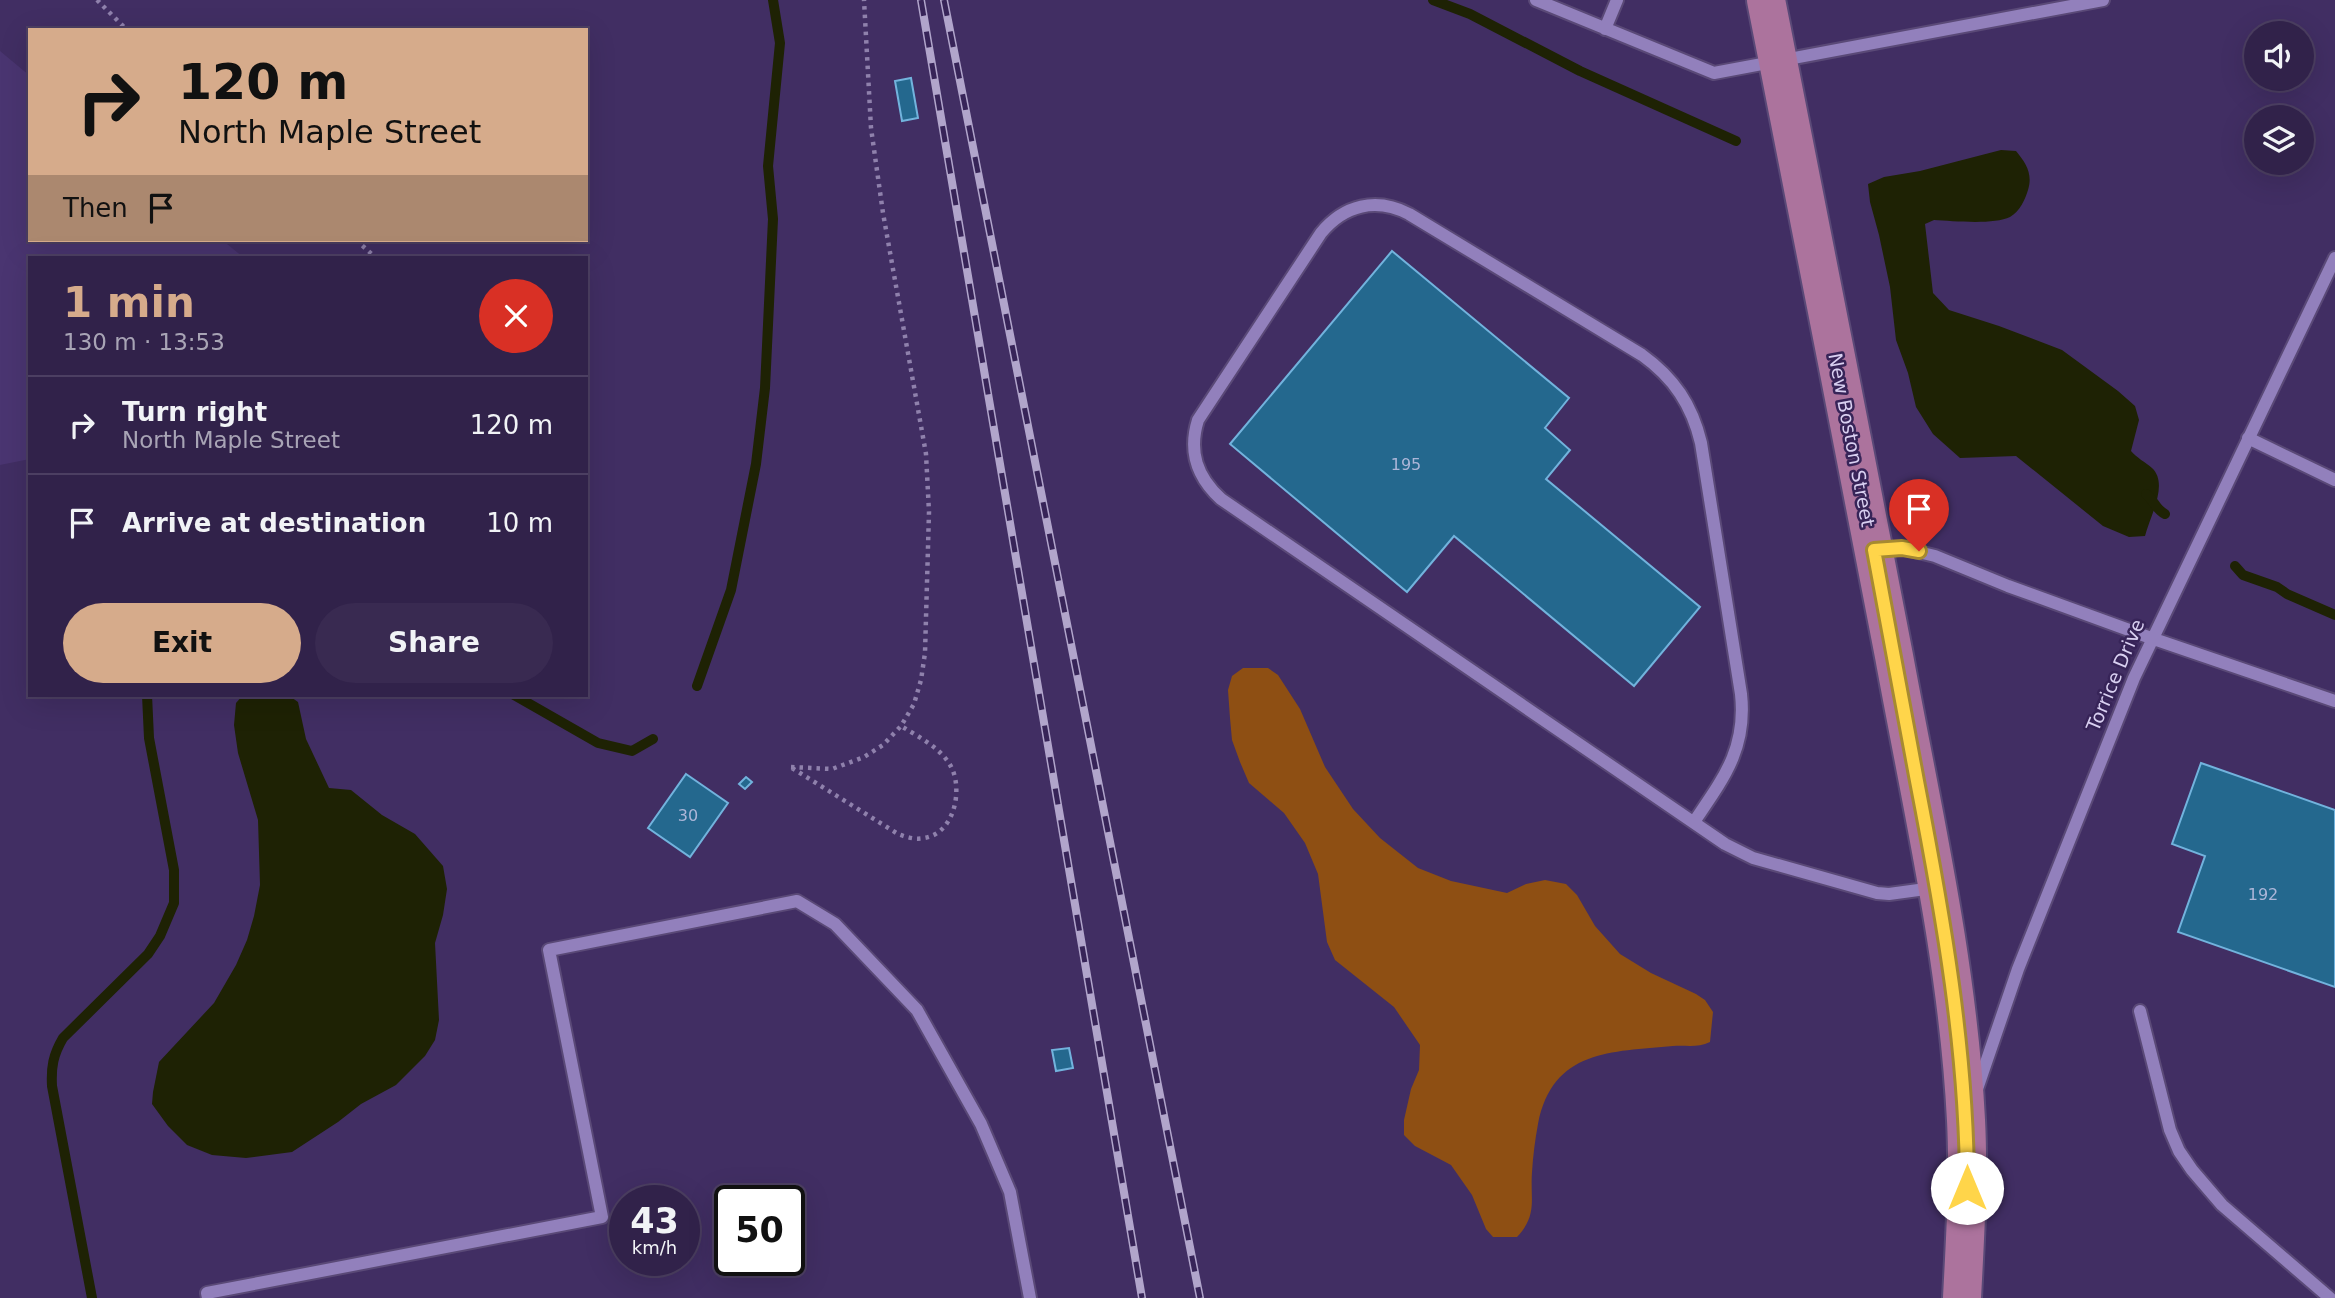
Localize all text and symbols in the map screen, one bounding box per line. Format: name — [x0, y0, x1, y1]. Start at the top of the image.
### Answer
map controls — [2244, 21, 2314, 175]
button: sound — [2244, 21, 2314, 91]
text: 120 m — [178, 54, 348, 111]
icon: right — [63, 56, 154, 147]
button: layers — [2244, 105, 2314, 175]
text: North Maple Street — [178, 113, 481, 151]
icon: arrive — [142, 189, 180, 227]
text: Then — [63, 193, 128, 223]
text: 1 min — [63, 278, 195, 327]
button: close — [479, 279, 553, 353]
text: 130 m · 13:53 — [63, 329, 225, 355]
street label: New Boston Street — [1824, 351, 1880, 529]
text: Turn right — [122, 397, 267, 427]
icon: right — [63, 406, 101, 444]
text: 120 m — [470, 410, 553, 440]
text: North Maple Street — [122, 427, 340, 453]
house number: 195 — [1391, 455, 1421, 474]
pin — [1889, 479, 1949, 551]
icon: arrive — [1900, 490, 1938, 528]
icon: arrive — [63, 504, 101, 542]
text: Arrive at destination — [122, 508, 426, 538]
text: 10 m — [486, 508, 553, 538]
button: Exit — [63, 603, 301, 683]
button: Share — [315, 603, 553, 683]
street label: Torrice Drive — [2081, 616, 2148, 735]
house number: 30 — [678, 806, 698, 825]
house number: 192 — [2248, 885, 2278, 904]
position arrow — [1930, 1151, 2004, 1225]
speed limit sign: 50 — [714, 1185, 805, 1276]
text: 43 — [630, 1201, 679, 1241]
text: km/h — [632, 1237, 677, 1258]

